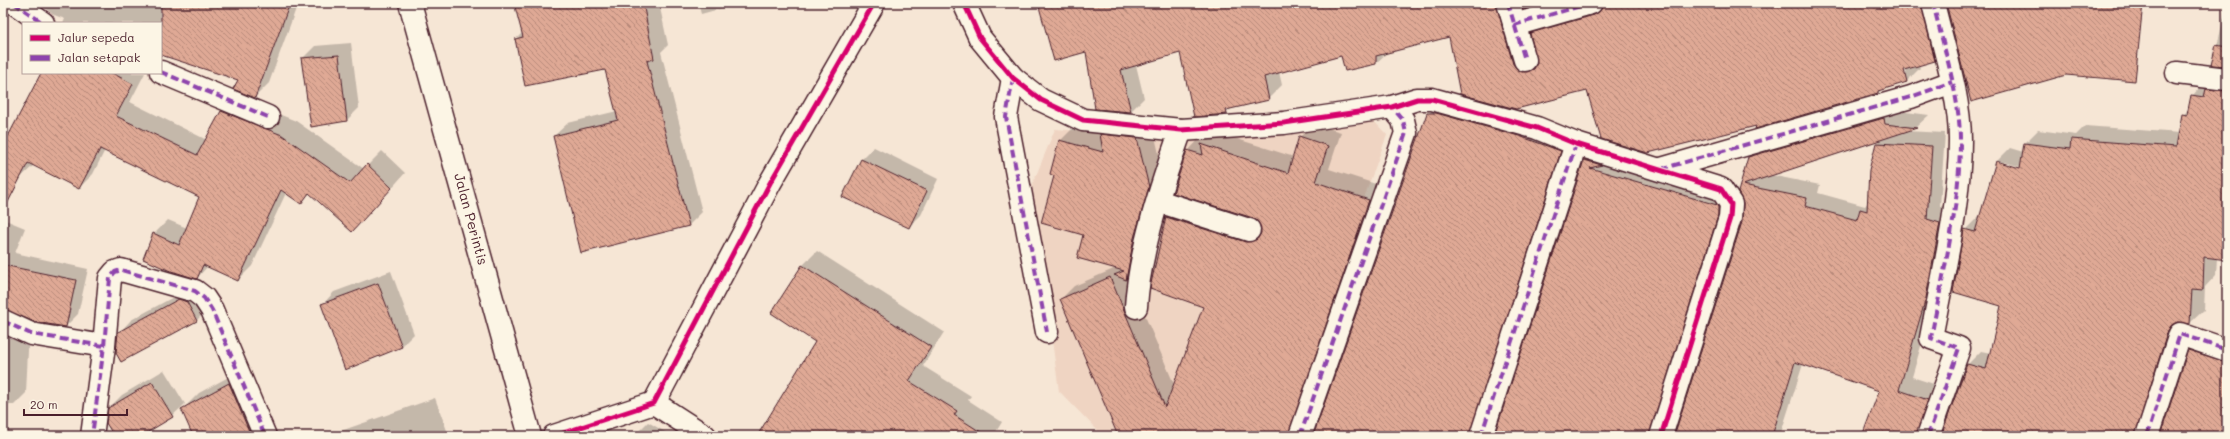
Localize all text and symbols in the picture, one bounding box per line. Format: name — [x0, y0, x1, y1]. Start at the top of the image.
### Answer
legend — [22, 22, 162, 74]
text: Jalur sepeda — [58, 29, 135, 45]
text: Jalan setapak — [58, 49, 140, 65]
street label: Jalan Perintis — [450, 171, 493, 267]
scale bar — [24, 391, 127, 417]
text: 20 m — [30, 396, 58, 412]

